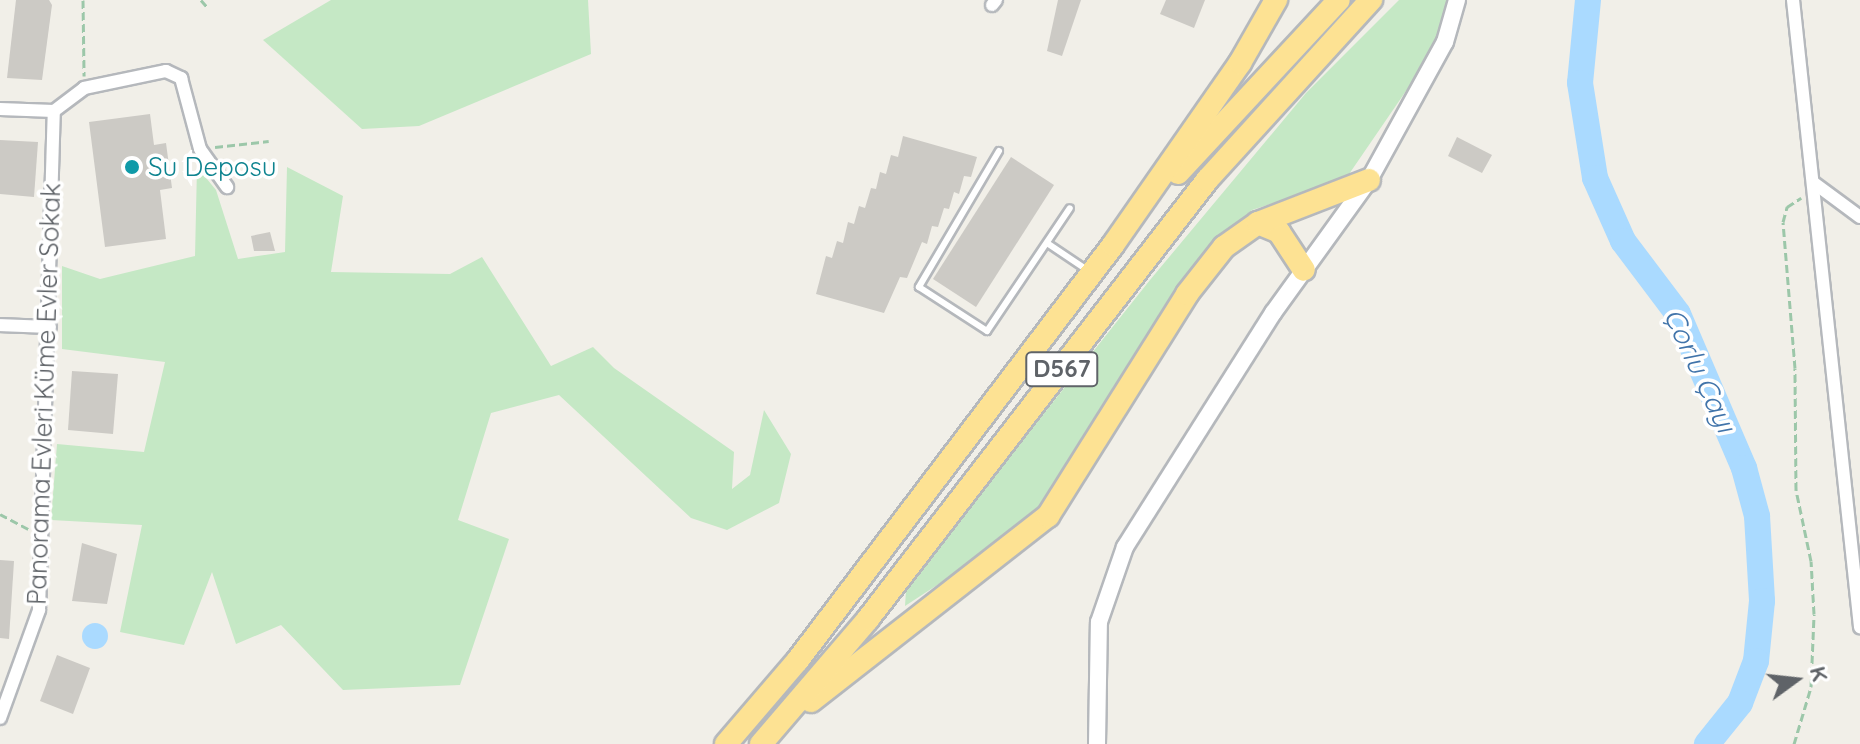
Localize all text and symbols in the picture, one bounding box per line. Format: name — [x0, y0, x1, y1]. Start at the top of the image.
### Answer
place label: Su Deposu — [148, 151, 277, 183]
marker: Su Deposu — [123, 158, 141, 176]
street label: Panorama Evleri Küme Evler Sokak — [21, 183, 67, 605]
water label: Çorlu Çayı — [1657, 303, 1743, 437]
road number: D567 — [1024, 349, 1100, 389]
north arrow — [1756, 640, 1836, 720]
text: K — [1804, 663, 1835, 684]

